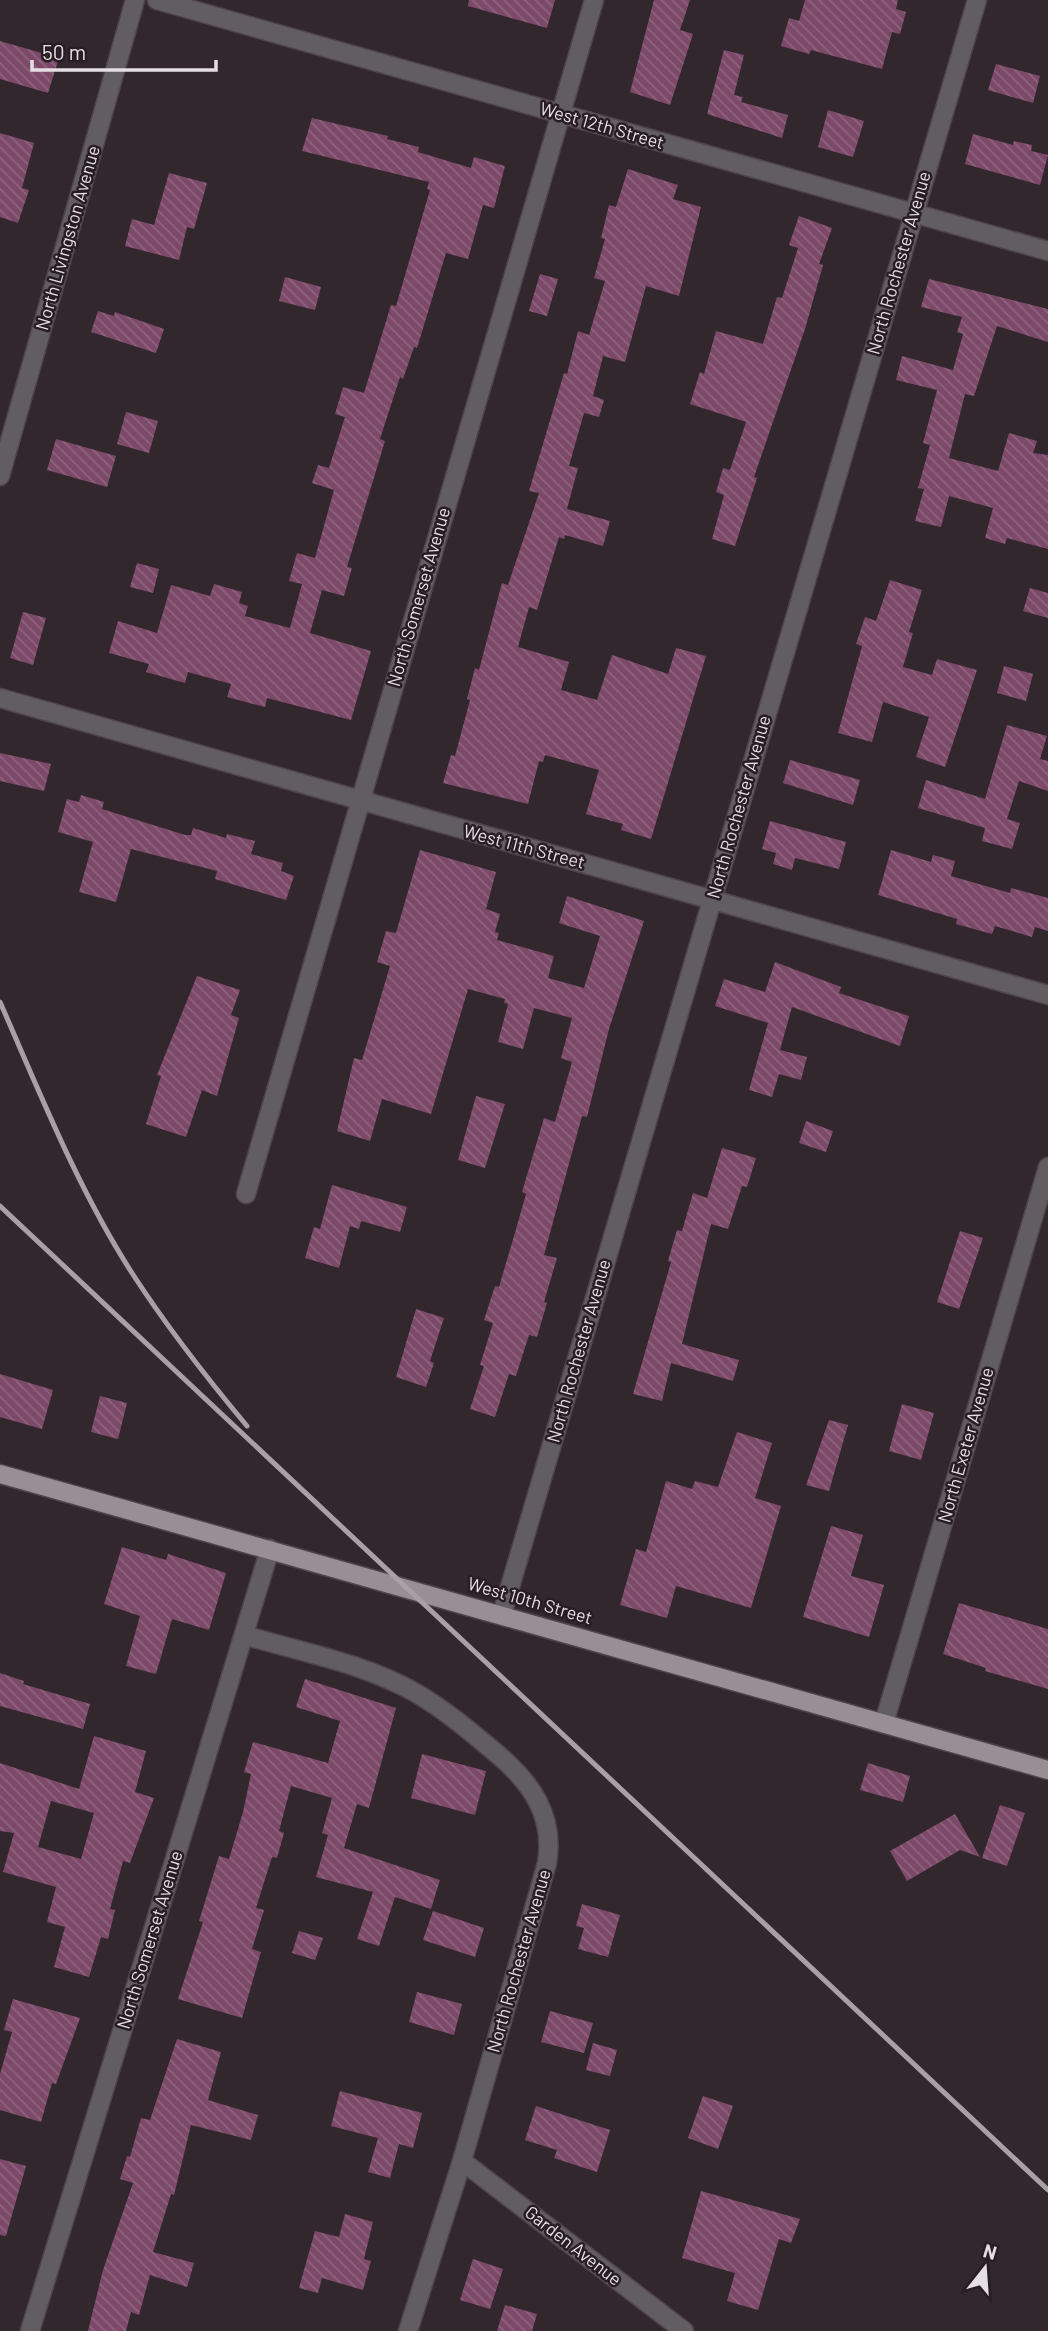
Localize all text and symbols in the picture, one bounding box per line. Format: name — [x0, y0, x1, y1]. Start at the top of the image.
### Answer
scale bar — [32, 28, 215, 72]
text: 50 m — [42, 39, 86, 64]
street label: West 12th Street — [538, 97, 667, 153]
street label: North Livingston Avenue — [30, 143, 104, 333]
street label: North Rochester Avenue — [861, 169, 935, 357]
street label: North Somerset Avenue — [382, 505, 454, 689]
street label: North Rochester Avenue — [701, 713, 775, 901]
street label: West 11th Street — [461, 819, 587, 873]
street label: North Rochester Avenue — [541, 1257, 615, 1445]
street label: North Exeter Avenue — [932, 1365, 998, 1525]
street label: West 10th Street — [465, 1572, 595, 1628]
street label: North Somerset Avenue — [111, 1848, 187, 2032]
street label: North Rochester Avenue — [481, 1867, 555, 2055]
street label: Garden Avenue — [521, 2201, 626, 2290]
north arrow — [950, 2233, 1020, 2303]
text: N — [981, 2238, 1000, 2264]

